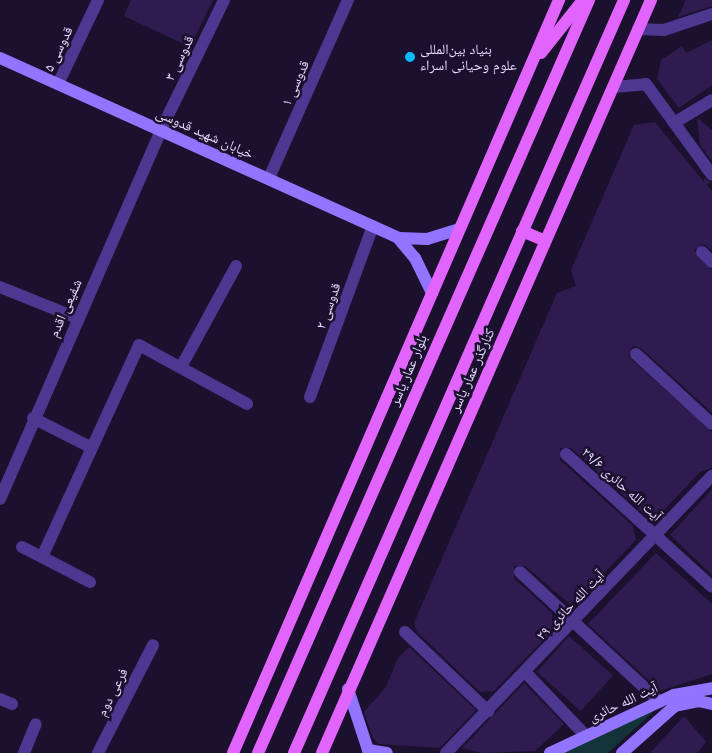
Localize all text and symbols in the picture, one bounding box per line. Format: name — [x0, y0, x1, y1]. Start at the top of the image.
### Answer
street label: قدوسی ۵ — [40, 24, 76, 74]
street label: قدوسی ۳ — [161, 33, 197, 83]
place label: بنیاد بین‌المللی علوم وحیانی اسراء — [420, 41, 517, 74]
marker: بنیاد بین‌المللی علوم وحیانی اسراء — [404, 51, 416, 63]
street label: قدوسی ۱ — [278, 58, 312, 108]
street label: خیابان شهید قدوسی — [154, 104, 256, 162]
street label: شفیعی اقدم — [45, 276, 85, 340]
street label: قدوسی ۲ — [312, 281, 344, 331]
street label: کنارگذر عمار یاسر — [446, 326, 498, 414]
street label: بلوار عمار یاسر — [386, 332, 430, 408]
street label: آیت الله حائری ۲۹/۶ — [578, 444, 666, 524]
street label: آیت الله حائری ۲۹ — [532, 567, 608, 643]
street label: فرعی دوم — [93, 665, 131, 719]
street label: آیت الله حائری — [586, 679, 660, 725]

